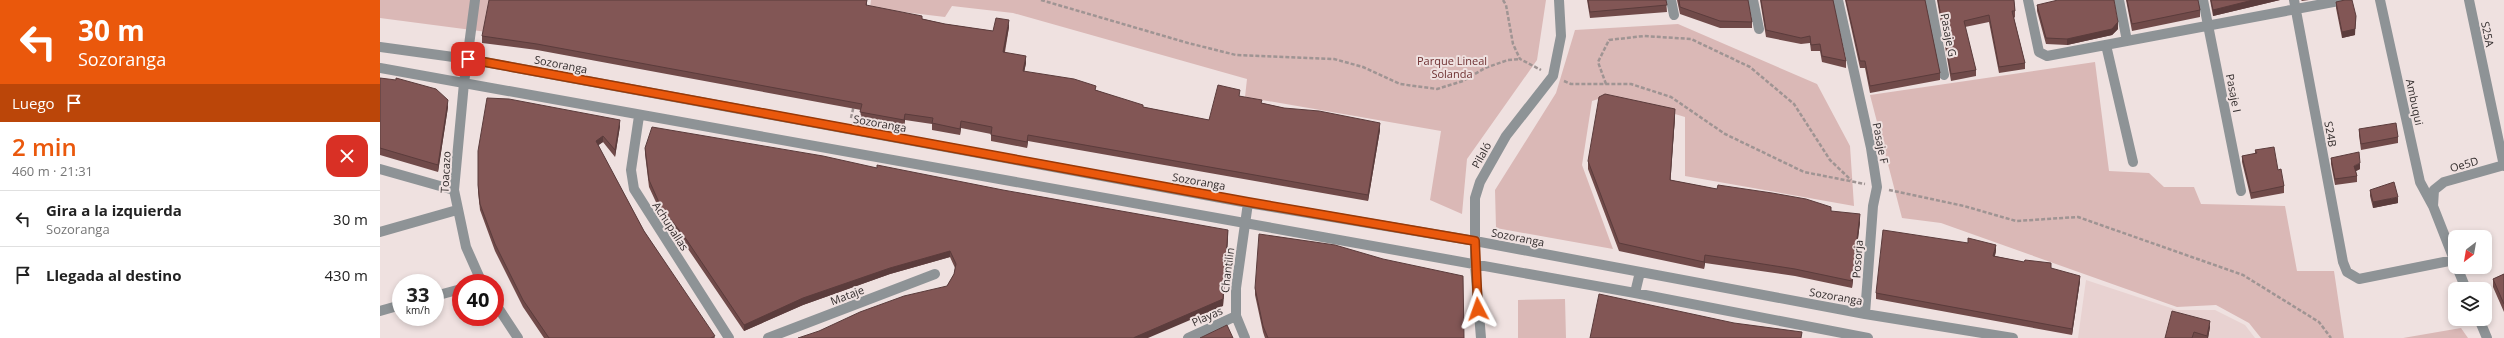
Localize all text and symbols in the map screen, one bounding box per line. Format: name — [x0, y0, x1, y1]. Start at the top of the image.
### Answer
text: 30 m — [78, 11, 145, 49]
street label: Pasaje G — [1937, 12, 1961, 58]
icon: left — [12, 16, 64, 68]
street label: S25A — [2478, 20, 2498, 48]
pin — [451, 42, 485, 76]
text: Sozoranga — [78, 47, 166, 71]
icon: arrive — [457, 48, 479, 70]
street label: Sozoranga — [533, 51, 589, 77]
park label: Parque Lineal Solanda — [1417, 53, 1487, 81]
street label: Pasaje I — [2223, 72, 2245, 114]
street label: Ambuqui — [2403, 78, 2427, 126]
icon: arrive — [63, 92, 85, 114]
text: Luego — [12, 93, 55, 113]
street label: Sozoranga — [852, 111, 908, 135]
street label: S24B — [2321, 120, 2341, 148]
street label: Pasaje F — [1870, 121, 1892, 165]
text: 2 min — [12, 130, 77, 163]
button: close — [326, 135, 368, 177]
street label: Pilaló — [1468, 139, 1494, 171]
street label: Toacazo — [436, 150, 454, 193]
street label: Oe5D — [2448, 153, 2480, 175]
text: 460 m · 21:31 — [12, 162, 93, 180]
street label: Sozoranga — [1171, 169, 1227, 193]
street label: Achupallas — [650, 199, 692, 253]
text: Gira a la izquierda — [46, 200, 182, 220]
icon: left — [12, 208, 34, 230]
text: 30 m — [333, 209, 368, 229]
text: Sozoranga — [46, 220, 110, 238]
street label: Sozoranga — [1490, 224, 1546, 250]
north arrow — [2448, 230, 2492, 274]
map controls — [2448, 230, 2492, 326]
street label: Posorja — [1848, 239, 1866, 279]
street label: Chantilin — [1217, 246, 1237, 294]
icon: arrive — [12, 264, 34, 286]
text: Llegada al destino — [46, 265, 181, 285]
text: 430 m — [324, 265, 368, 285]
speed limit sign: 40 — [452, 274, 504, 326]
text: 33 — [407, 281, 429, 308]
street label: Mataje — [828, 282, 866, 308]
button: layers — [2448, 282, 2492, 326]
street label: Sozoranga — [1808, 284, 1864, 308]
position arrow — [1457, 288, 1499, 330]
text: km/h — [406, 303, 430, 317]
street label: Playas — [1189, 303, 1225, 329]

